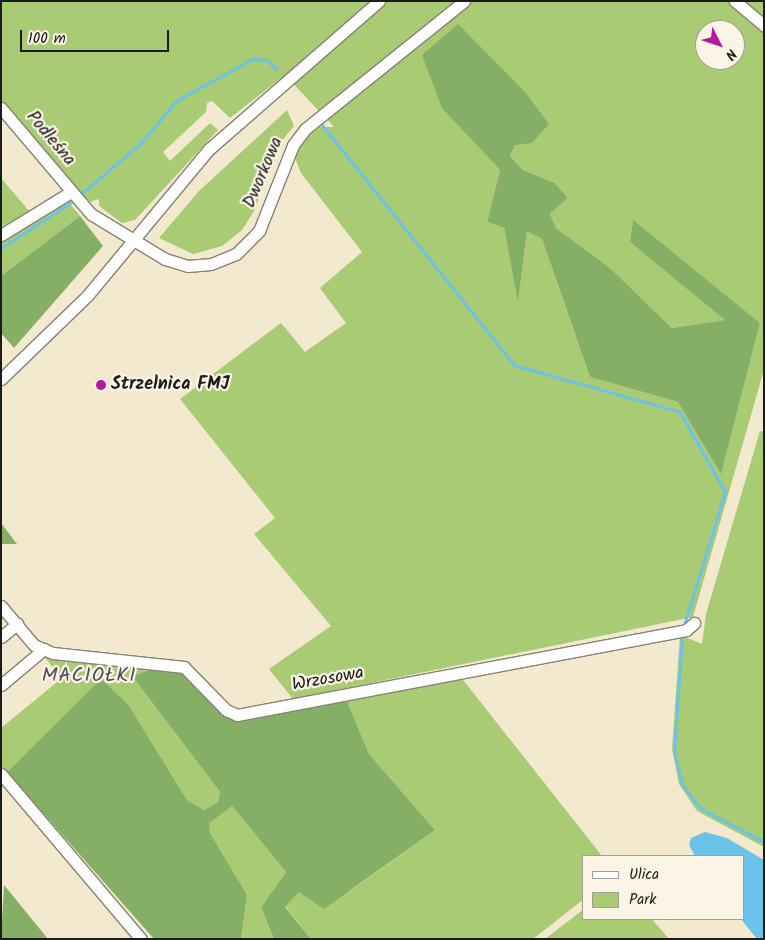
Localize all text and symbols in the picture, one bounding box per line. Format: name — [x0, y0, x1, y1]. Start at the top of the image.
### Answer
scale bar — [22, 20, 171, 52]
north arrow — [695, 20, 745, 70]
text: 100 m — [28, 27, 66, 51]
text: N — [719, 44, 742, 65]
street label: Podleśna — [21, 107, 79, 171]
street label: Dworkowa — [239, 134, 289, 212]
place label: Strzelnica FMJ — [111, 374, 229, 396]
marker: Strzelnica FMJ — [95, 379, 107, 391]
street label: Wrzosowa — [290, 663, 366, 697]
district label: MACIOŁKI — [41, 664, 137, 688]
legend — [582, 855, 745, 920]
text: Ulica — [629, 863, 659, 887]
text: Park — [629, 888, 656, 912]

